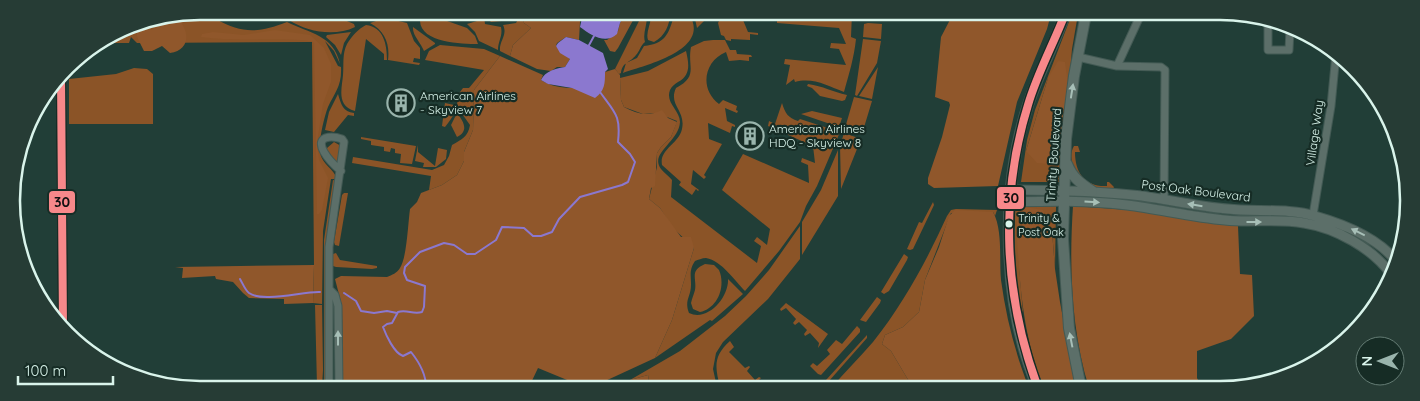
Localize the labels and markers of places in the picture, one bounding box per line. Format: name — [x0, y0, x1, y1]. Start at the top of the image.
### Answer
building icon: American Airlines - Skyview 7 — [386, 88, 416, 118]
place label: American Airlines - Skyview 7 — [420, 88, 516, 117]
building icon: American Airlines HDQ - Skyview 8 — [735, 121, 765, 151]
place label: American Airlines HDQ - Skyview 8 — [769, 121, 865, 150]
place label: Trinity & Post Oak — [1018, 211, 1064, 239]
marker: Trinity & Post Oak — [1004, 219, 1014, 229]

